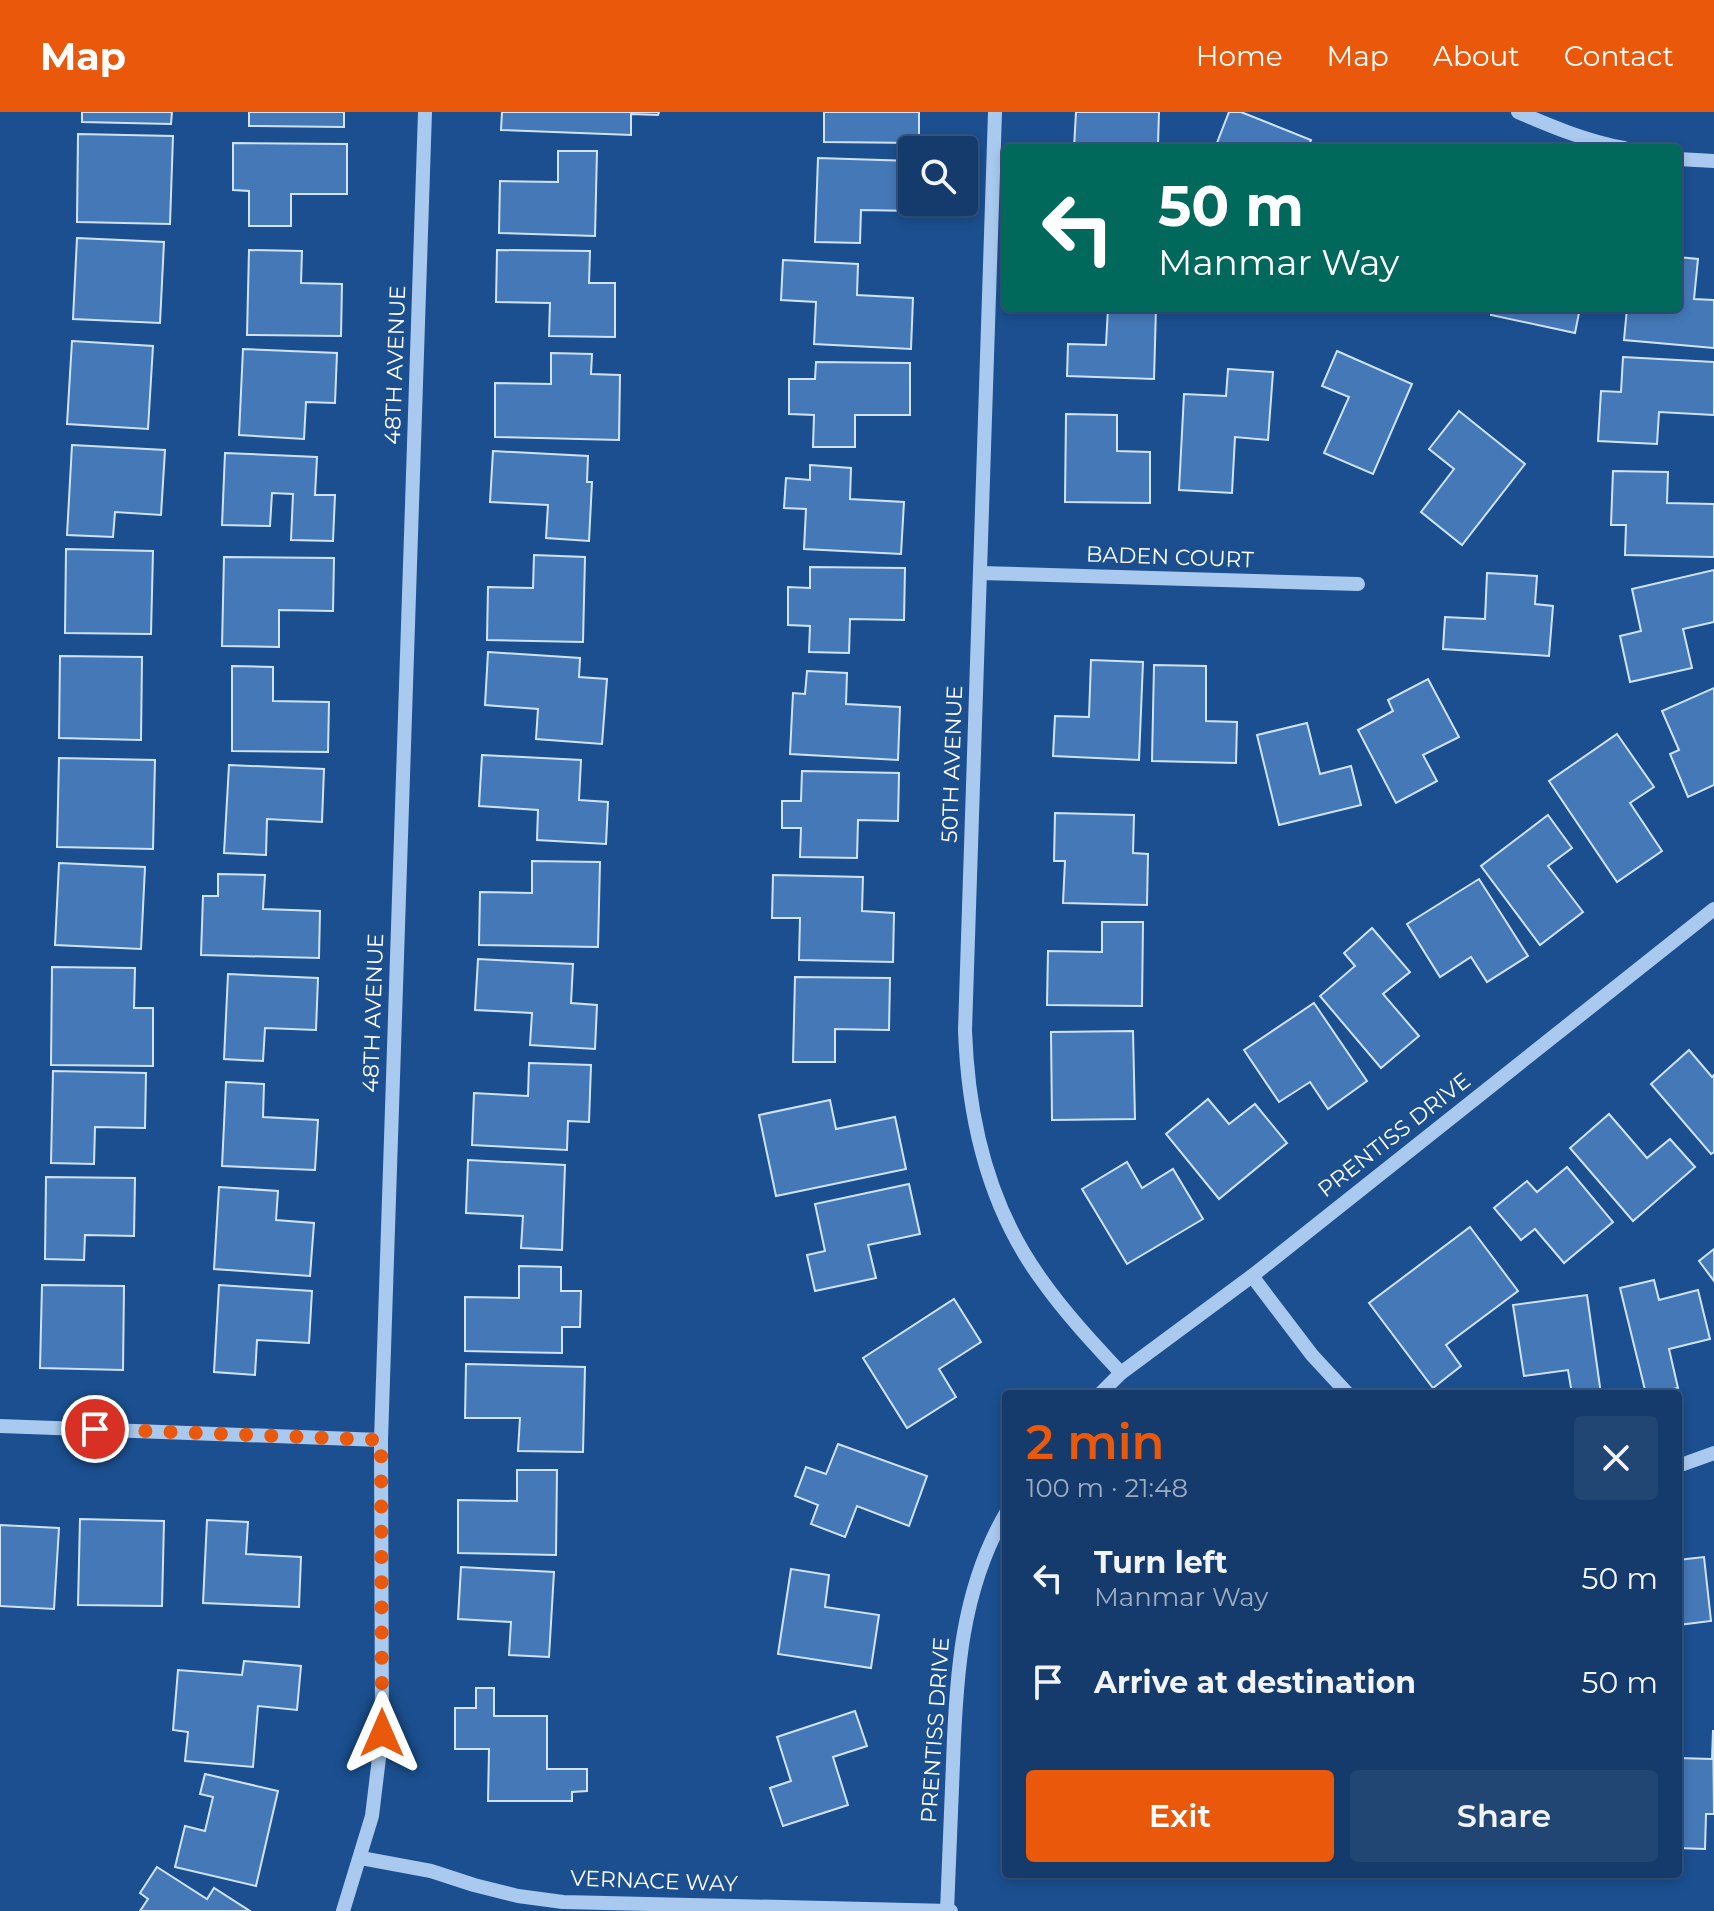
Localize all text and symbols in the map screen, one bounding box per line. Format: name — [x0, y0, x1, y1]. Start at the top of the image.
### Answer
text: Map — [40, 33, 126, 80]
text: Home — [1196, 39, 1283, 73]
text: Map — [1327, 39, 1389, 73]
text: About — [1433, 39, 1520, 73]
text: Contact — [1564, 39, 1674, 73]
map controls — [898, 136, 978, 216]
button: search — [898, 136, 978, 216]
text: 50 m — [1158, 172, 1304, 240]
icon: left — [1026, 176, 1130, 280]
text: Manmar Way — [1158, 240, 1399, 284]
street label: 48TH AVENUE — [379, 285, 411, 445]
street label: BADEN COURT — [1086, 541, 1255, 573]
street label: 50TH AVENUE — [936, 685, 968, 843]
street label: 48TH AVENUE — [357, 933, 389, 1093]
street label: PRENTISS DRIVE — [1312, 1067, 1476, 1203]
pin — [61, 1395, 129, 1463]
icon: arrive — [73, 1407, 117, 1451]
text: 2 min — [1026, 1413, 1164, 1471]
button: close — [1574, 1416, 1658, 1500]
text: 100 m · 21:48 — [1026, 1472, 1188, 1504]
text: Turn left — [1094, 1544, 1227, 1581]
icon: left — [1026, 1556, 1070, 1600]
text: 50 m — [1581, 1560, 1658, 1597]
text: Manmar Way — [1094, 1581, 1268, 1613]
street label: PRENTISS DRIVE — [915, 1636, 955, 1824]
icon: arrive — [1026, 1660, 1070, 1704]
text: Arrive at destination — [1094, 1664, 1416, 1701]
text: 50 m — [1581, 1664, 1658, 1701]
position arrow — [340, 1691, 424, 1775]
button: Exit — [1026, 1770, 1334, 1862]
button: Share — [1350, 1770, 1658, 1862]
street label: VERNACE WAY — [570, 1865, 738, 1897]

